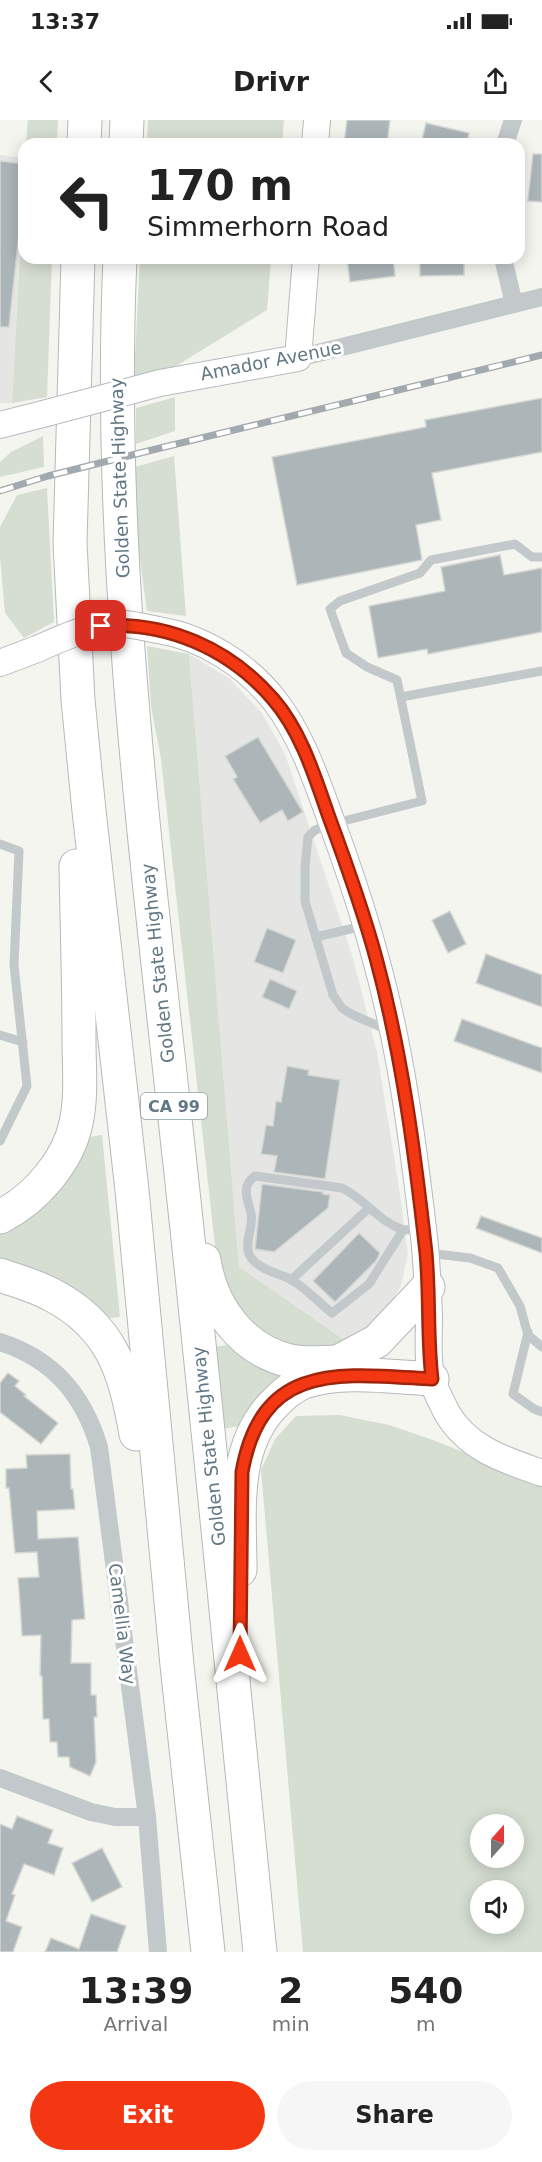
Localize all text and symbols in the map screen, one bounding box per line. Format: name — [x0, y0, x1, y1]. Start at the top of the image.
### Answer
text: 13:37 — [30, 9, 100, 34]
icon: back — [30, 65, 63, 98]
icon: share — [479, 65, 512, 98]
text: Drivr — [233, 66, 309, 97]
text: 170 m — [147, 161, 293, 210]
icon: left — [48, 162, 126, 240]
text: Simmerhorn Road — [147, 211, 389, 242]
street label: Amador Avenue — [199, 337, 343, 384]
street label: Golden State Highway — [105, 377, 133, 579]
pin — [75, 600, 126, 651]
icon: arrive — [84, 609, 117, 642]
street label: Golden State Highway — [137, 862, 178, 1064]
road number: CA 99 — [141, 1093, 207, 1119]
street label: Golden State Highway — [188, 1345, 229, 1547]
street label: Camellia Way — [105, 1562, 140, 1686]
position arrow — [208, 1622, 272, 1686]
north arrow — [470, 1814, 524, 1868]
map controls — [470, 1814, 524, 1934]
button: sound — [470, 1880, 524, 1934]
text: 13:39 — [79, 1970, 193, 2011]
text: 2 — [278, 1970, 303, 2011]
text: 540 — [388, 1970, 463, 2011]
text: Arrival — [103, 2012, 168, 2036]
text: min — [272, 2012, 310, 2036]
text: m — [416, 2012, 436, 2036]
button: Exit — [30, 2081, 265, 2150]
button: Share — [277, 2081, 512, 2150]

